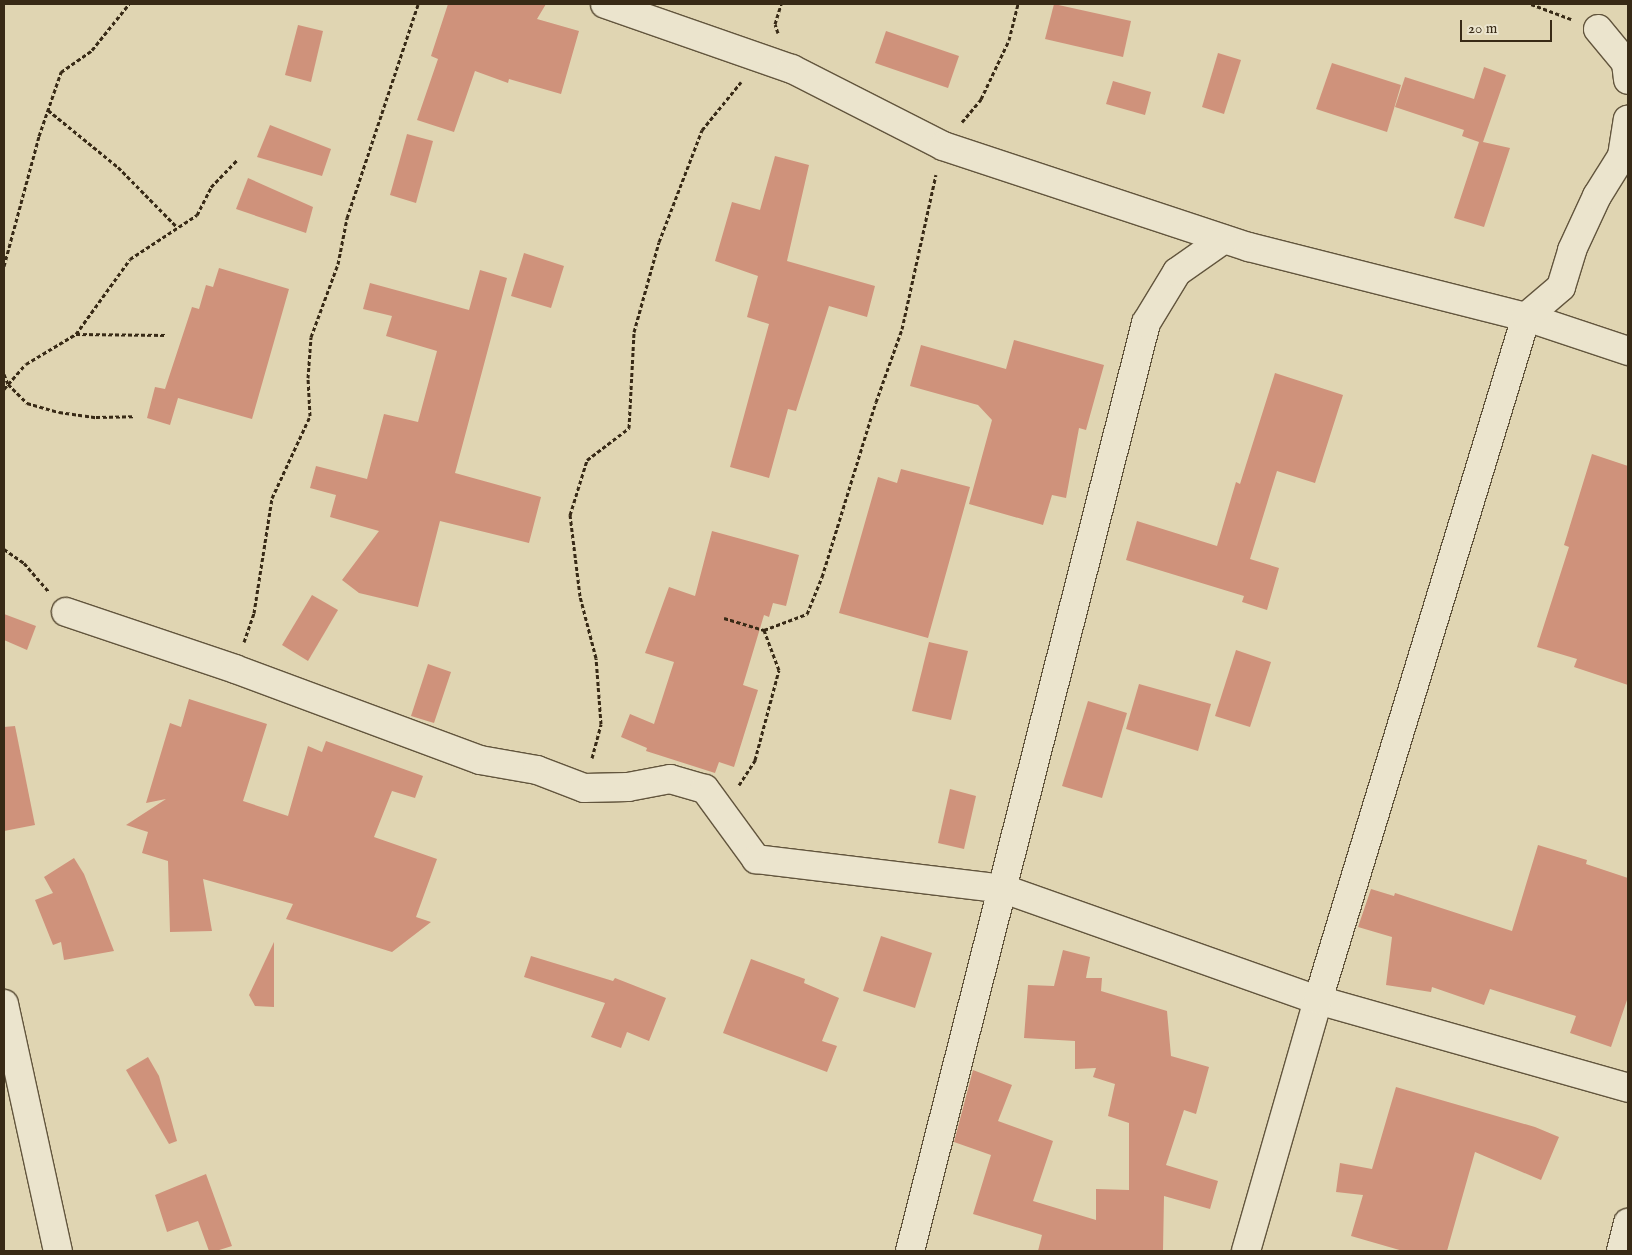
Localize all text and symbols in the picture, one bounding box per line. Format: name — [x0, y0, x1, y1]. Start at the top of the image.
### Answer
scale bar — [1462, 10, 1554, 42]
text: 20 m — [1468, 19, 1497, 38]

